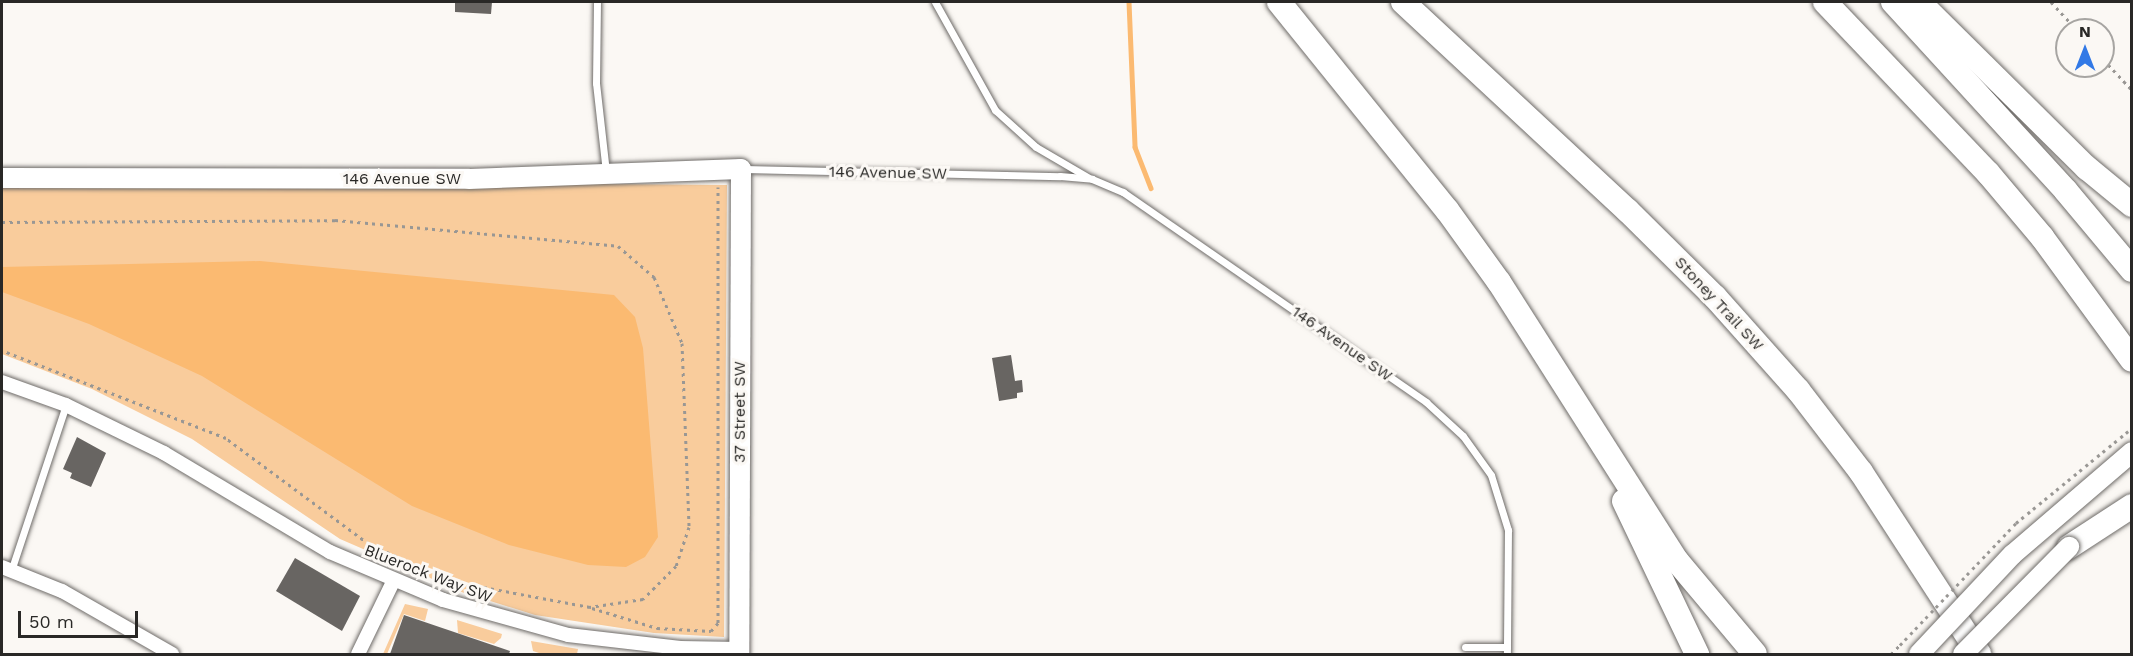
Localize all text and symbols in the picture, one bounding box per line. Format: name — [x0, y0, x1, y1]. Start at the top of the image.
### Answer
north arrow — [2055, 18, 2115, 78]
text: N — [2079, 22, 2091, 41]
street label: 146 Avenue SW — [828, 162, 948, 184]
street label: 146 Avenue SW — [343, 169, 461, 189]
street label: Stoney Trail SW — [1670, 252, 1768, 356]
street label: 146 Avenue SW — [1288, 302, 1396, 386]
street label: 37 Street SW — [730, 361, 750, 463]
street label: Bluerock Way SW — [361, 541, 495, 607]
scale bar — [21, 599, 141, 637]
text: 50 m — [29, 611, 74, 632]

